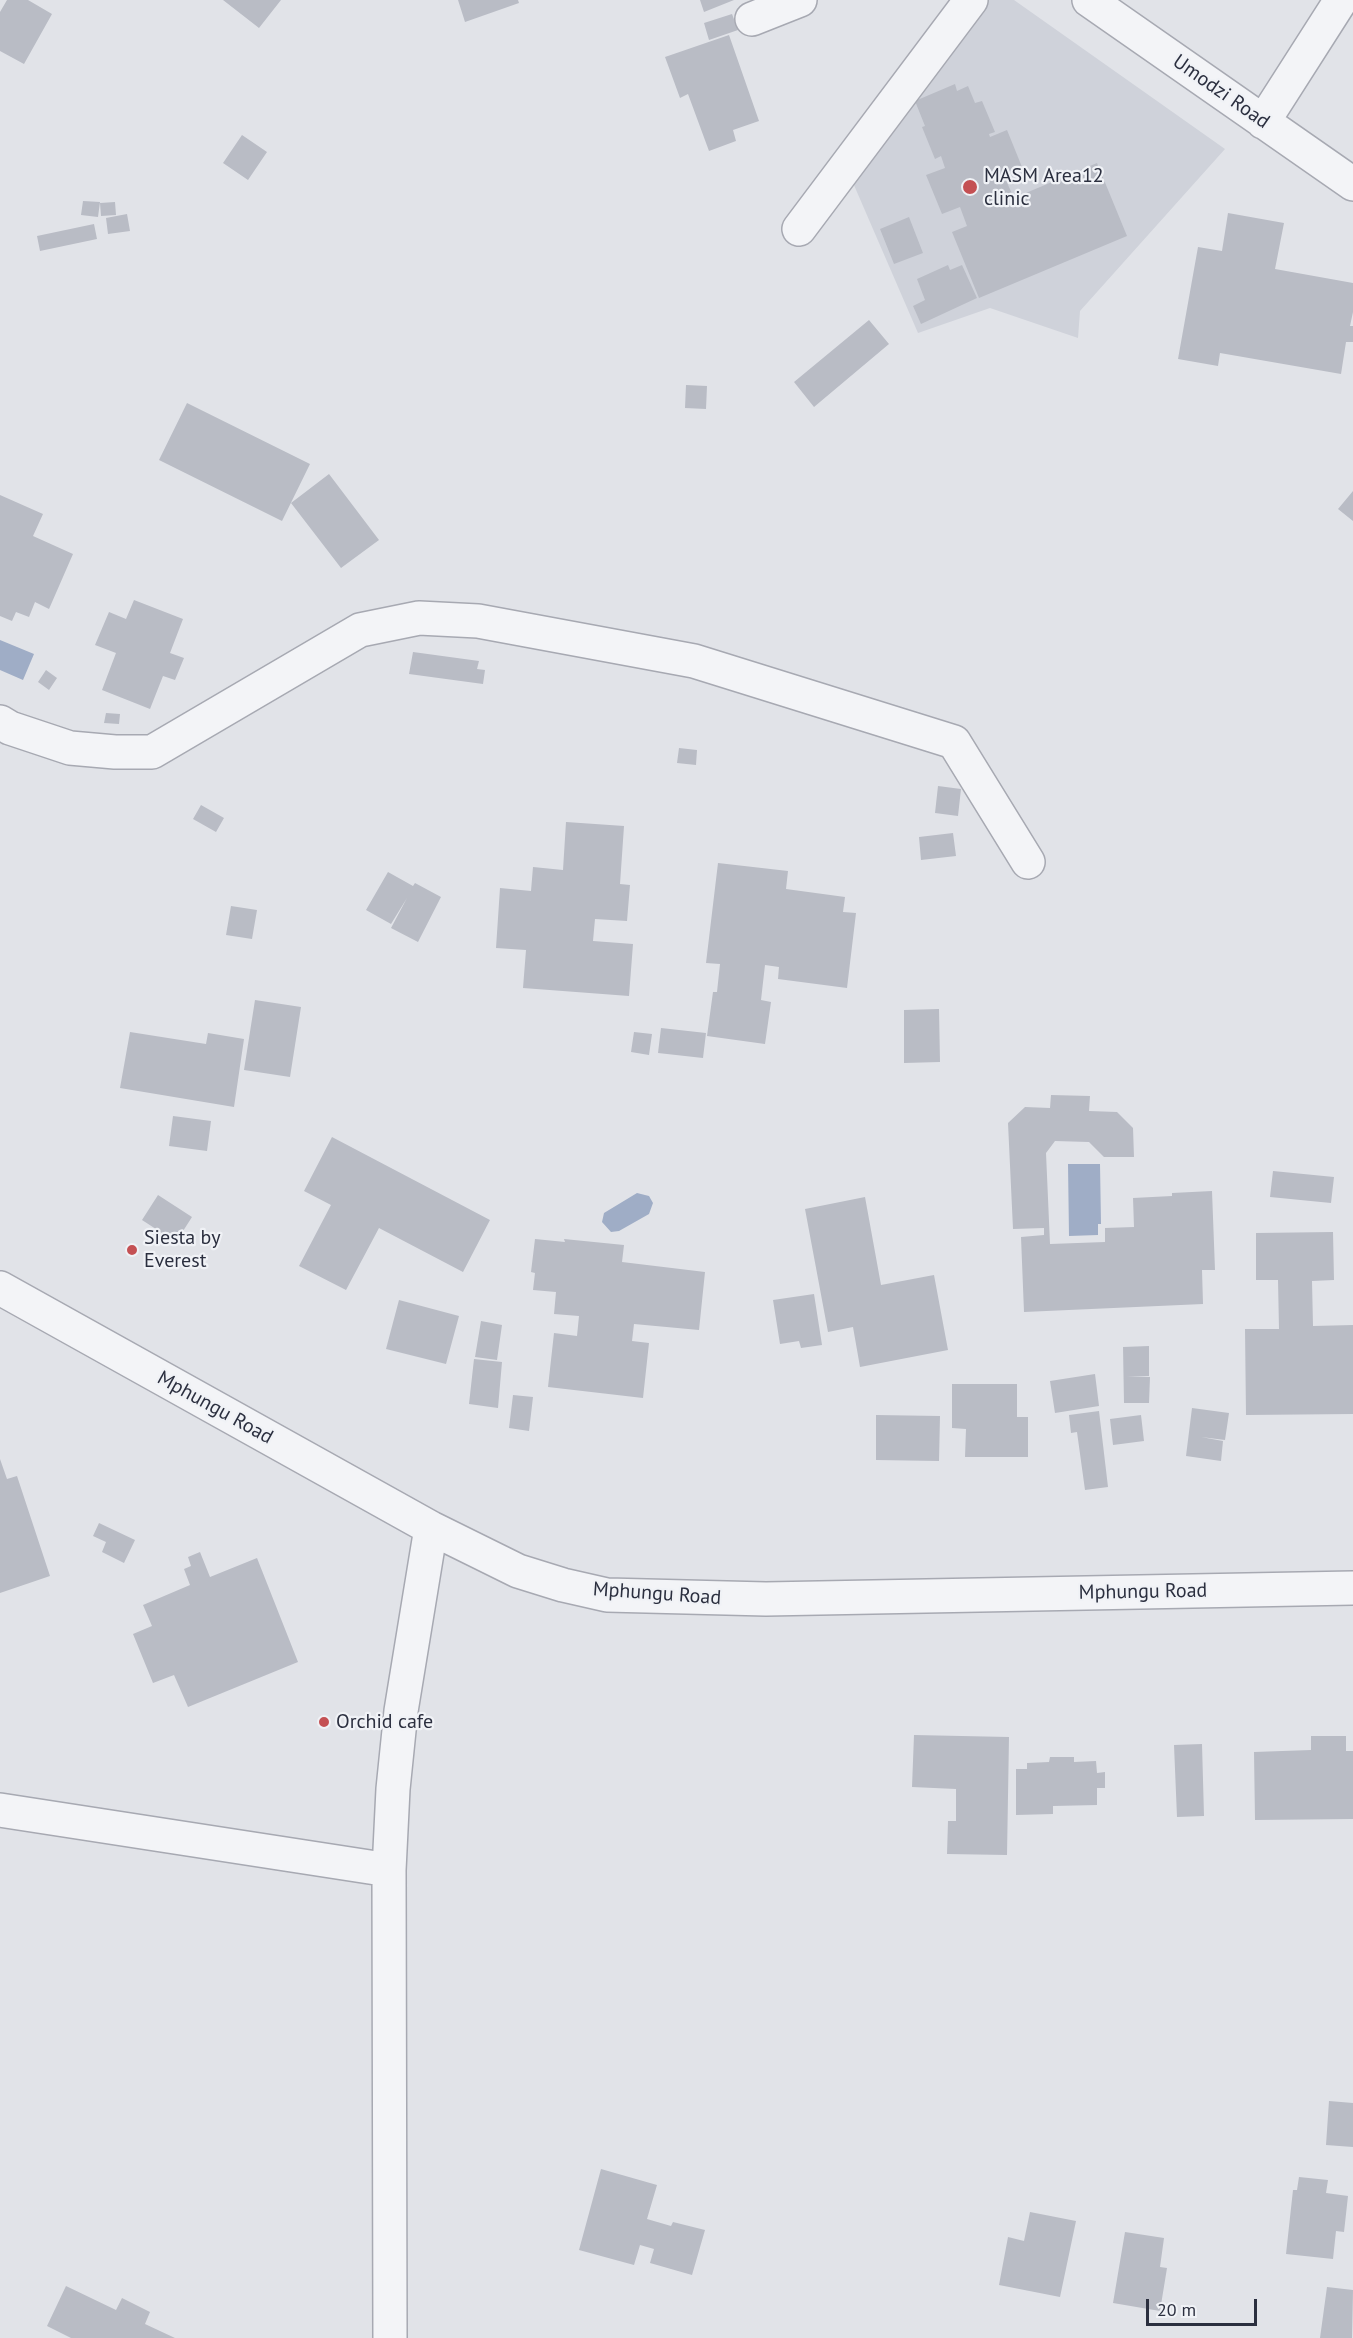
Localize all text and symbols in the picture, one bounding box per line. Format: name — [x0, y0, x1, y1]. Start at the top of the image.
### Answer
street label: Umodzi Road — [1168, 50, 1274, 134]
place label: MASM Area12 clinic — [984, 164, 1104, 211]
marker: MASM Area12 clinic — [961, 178, 979, 196]
place label: Siesta by Everest — [144, 1226, 220, 1273]
marker: Siesta by Everest — [125, 1243, 139, 1257]
street label: Mphungu Road — [153, 1366, 277, 1450]
street label: Mphungu Road — [592, 1578, 722, 1610]
street label: Mphungu Road — [1079, 1579, 1207, 1605]
place label: Orchid cafe — [336, 1710, 433, 1734]
marker: Orchid cafe — [317, 1715, 331, 1729]
scale bar — [1149, 2287, 1260, 2325]
text: 20 m — [1157, 2298, 1196, 2321]

